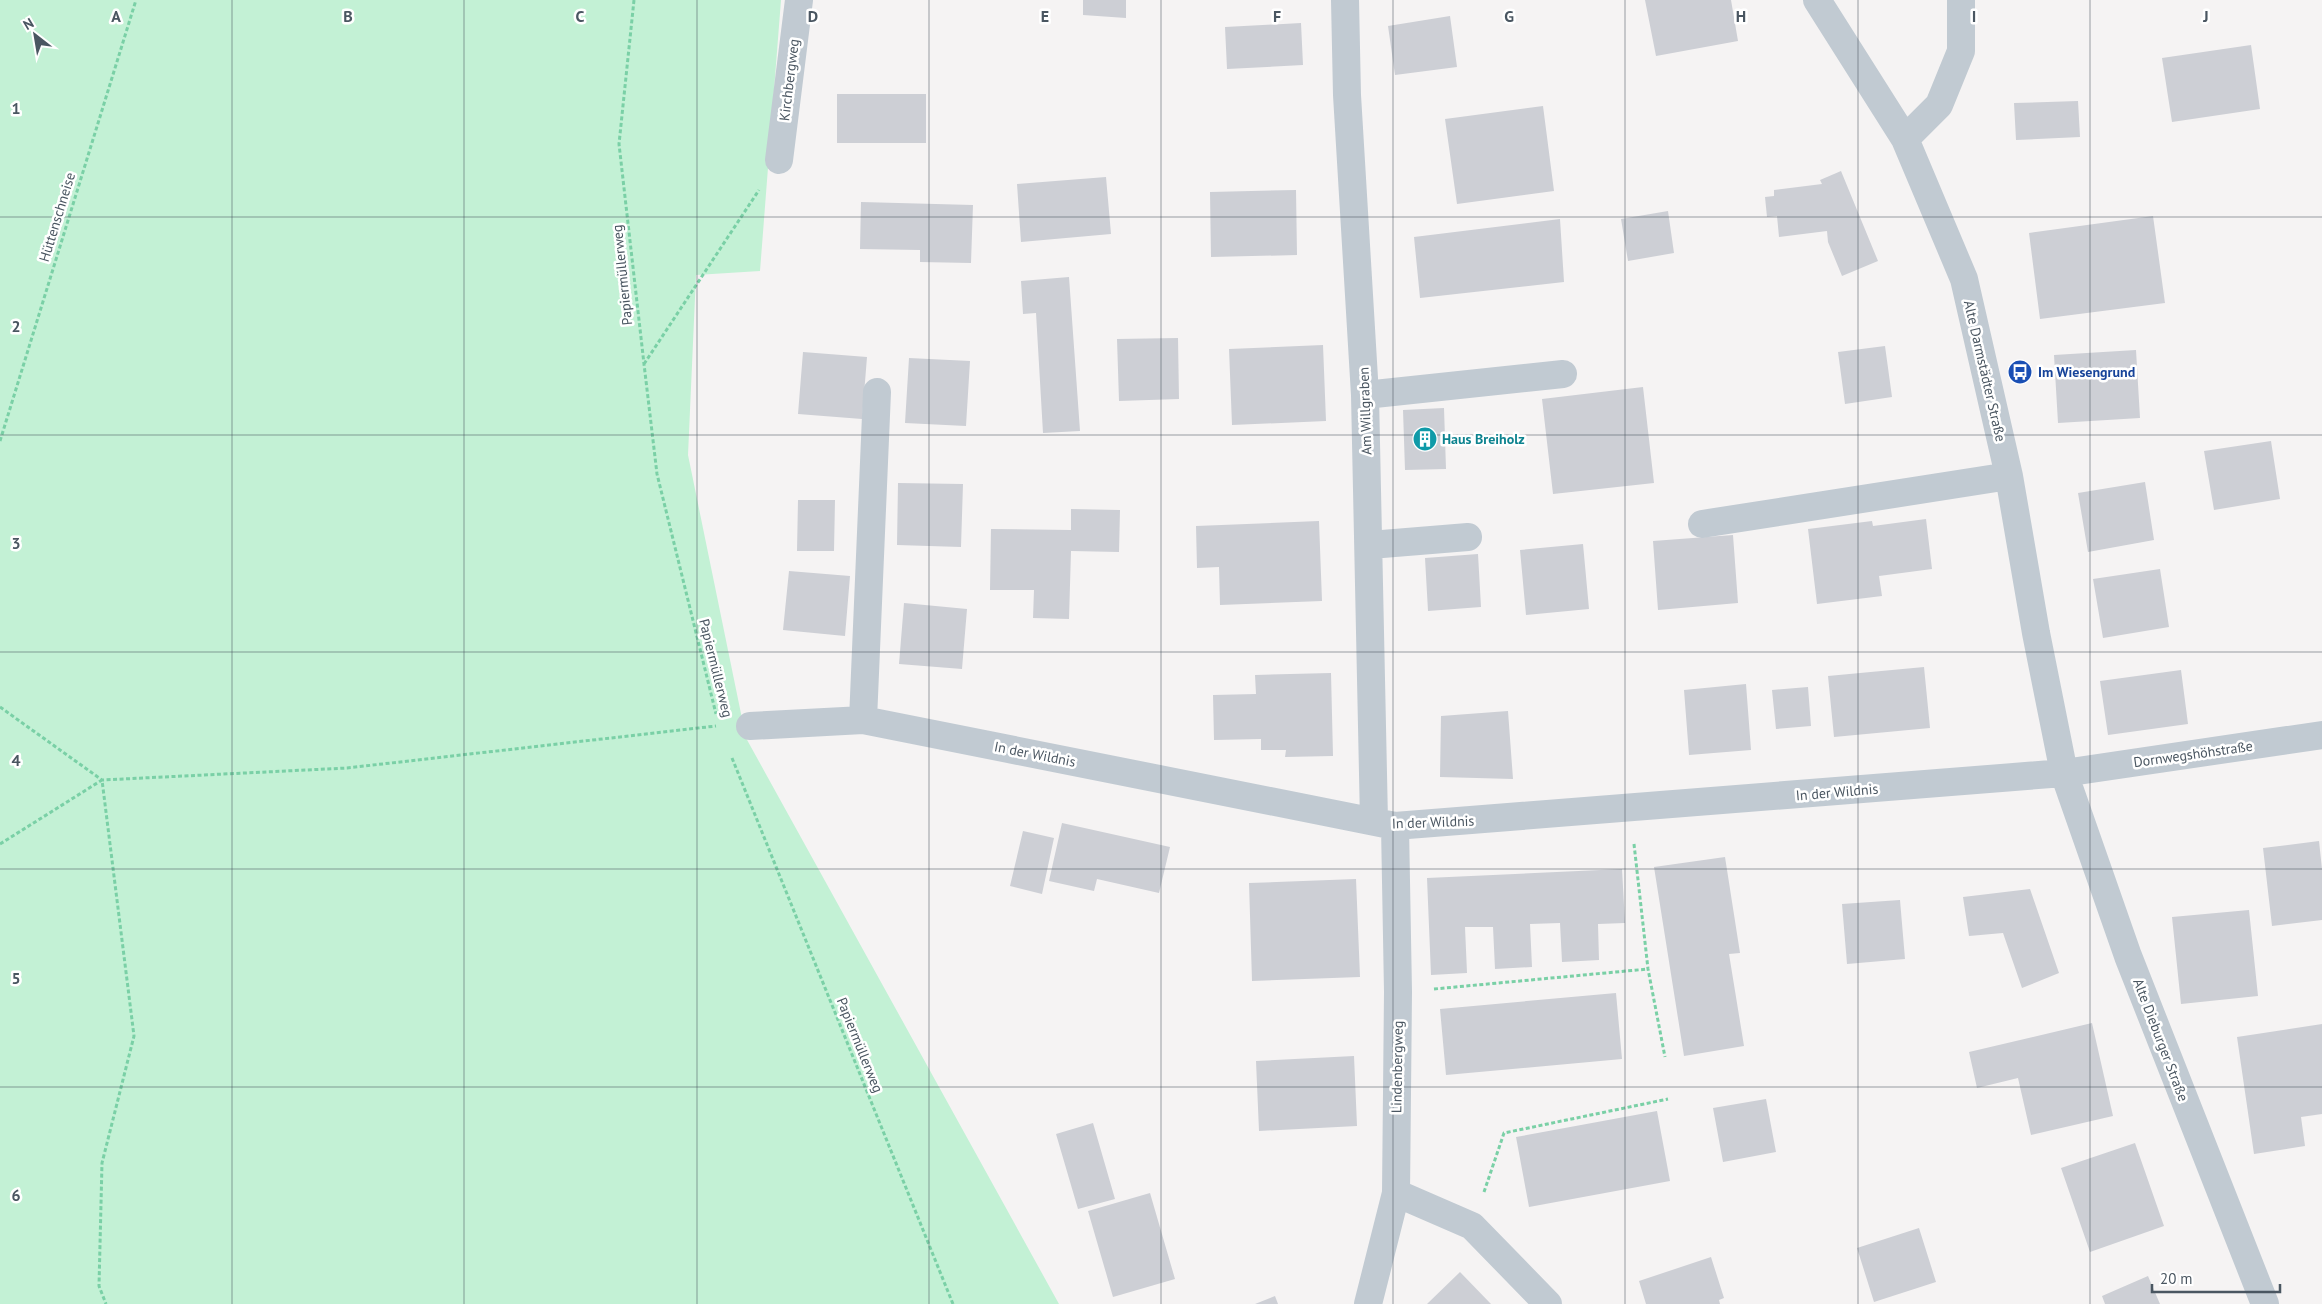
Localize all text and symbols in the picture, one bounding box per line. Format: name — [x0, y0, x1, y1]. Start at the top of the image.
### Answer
text: A — [111, 6, 121, 26]
text: B — [343, 6, 353, 26]
text: C — [576, 6, 585, 26]
text: D — [808, 6, 818, 26]
text: E — [1041, 6, 1049, 26]
text: F — [1273, 6, 1281, 26]
text: G — [1504, 6, 1514, 26]
text: H — [1736, 6, 1746, 26]
text: I — [1972, 6, 1976, 26]
text: J — [2202, 6, 2209, 26]
north arrow — [10, 10, 60, 60]
text: N — [20, 14, 37, 34]
street label: Kirchbergweg — [775, 38, 803, 122]
text: 1 — [11, 98, 21, 118]
street label: Hüttenschneise — [35, 170, 79, 264]
street label: Papiermüllerweg — [608, 224, 636, 326]
street label: Alte Darmstädter Straße — [1960, 299, 2010, 443]
text: 2 — [11, 316, 21, 336]
bus stop icon: Im Wiesengrund — [2007, 359, 2033, 385]
place label: Im Wiesengrund — [2038, 363, 2135, 381]
street label: Am Willgraben — [1354, 367, 1376, 455]
building icon: Haus Breiholz — [1412, 426, 1438, 452]
place label: Haus Breiholz — [1442, 430, 1525, 448]
text: 3 — [11, 533, 21, 553]
street label: Papiermüllerweg — [695, 617, 737, 719]
street label: In der Wildnis — [993, 737, 1077, 771]
street label: Dornwegshöhstraße — [2132, 737, 2254, 771]
text: 4 — [11, 750, 21, 770]
street label: In der Wildnis — [1795, 779, 1879, 805]
street label: In der Wildnis — [1391, 812, 1475, 832]
text: 5 — [11, 968, 21, 988]
street label: Alte Dieburger Straße — [2129, 976, 2193, 1104]
street label: Papiermüllerweg — [833, 995, 887, 1095]
street label: Lindenbergweg — [1387, 1021, 1407, 1113]
text: 6 — [11, 1185, 21, 1205]
scale bar — [2152, 1262, 2280, 1294]
text: 20 m — [2160, 1269, 2193, 1288]

